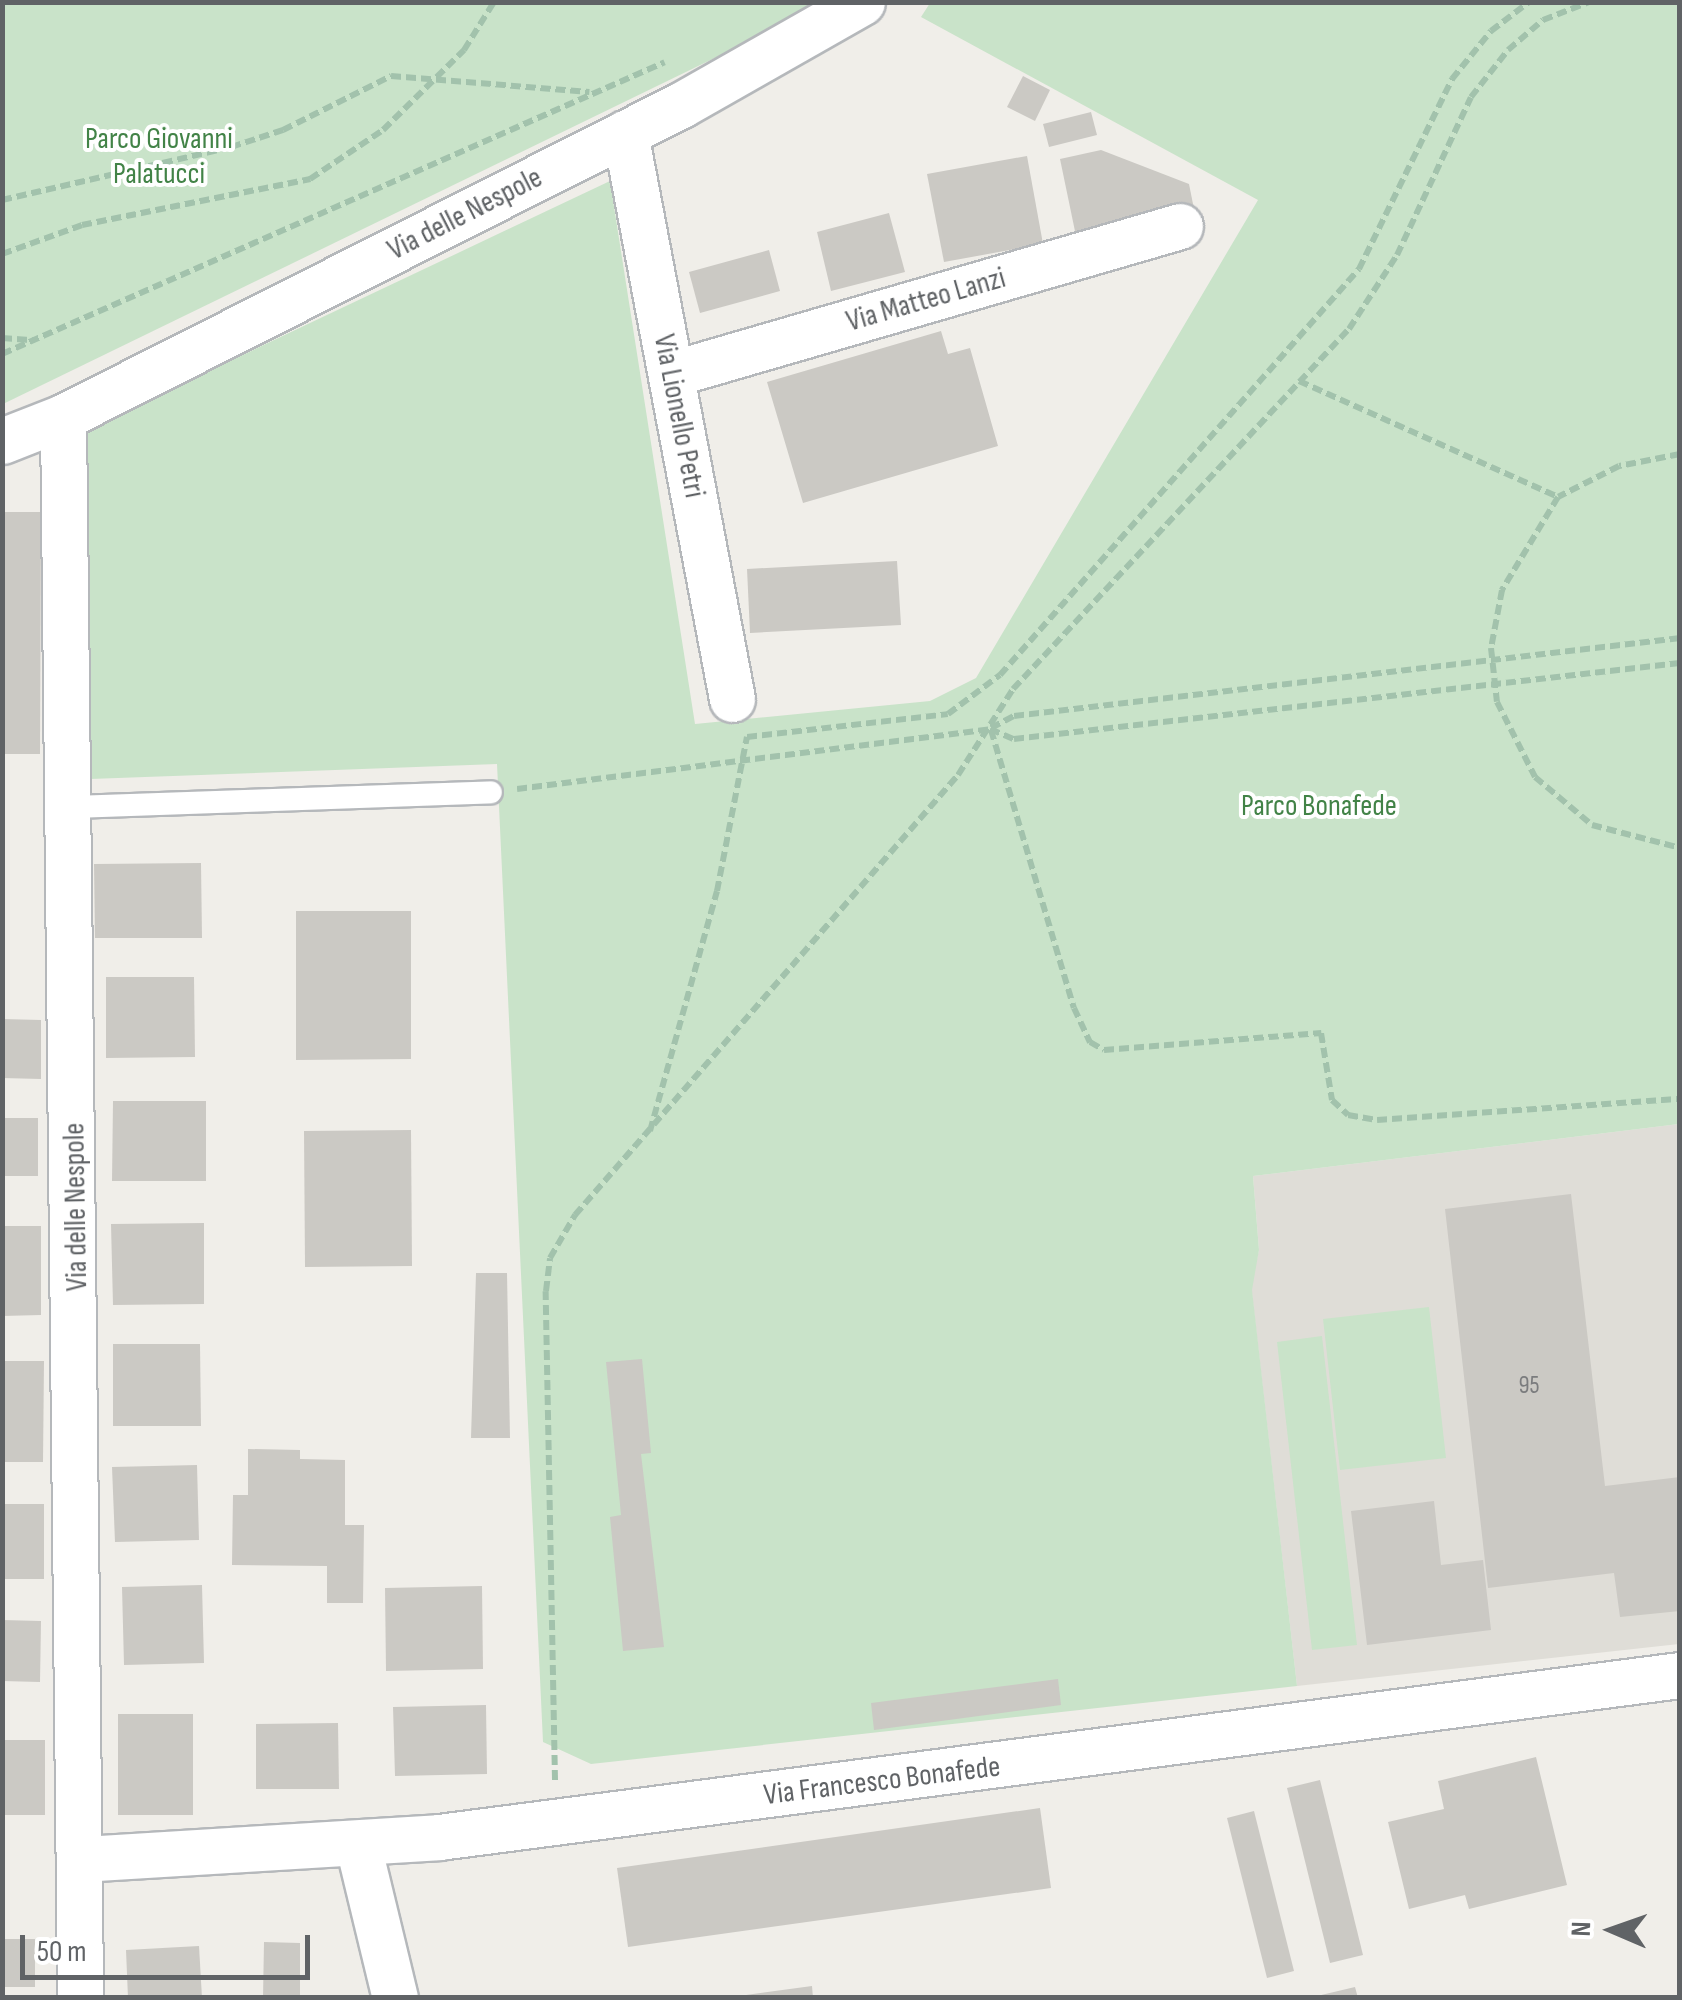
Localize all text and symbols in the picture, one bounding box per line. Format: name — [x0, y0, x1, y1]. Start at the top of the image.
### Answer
park label: Parco Giovanni Palatucci — [85, 121, 233, 192]
street label: Via delle Nespole — [382, 160, 548, 268]
street label: Via Matteo Lanzi — [842, 260, 1010, 340]
street label: Via Lionello Petri — [646, 331, 712, 501]
park label: Parco Bonafede — [1241, 788, 1397, 824]
street label: Via delle Nespole — [57, 1122, 95, 1292]
house number: 95 — [1518, 1371, 1540, 1401]
street label: Via Francesco Bonafede — [762, 1749, 1002, 1813]
north arrow — [1562, 1880, 1662, 1980]
scale bar — [25, 1915, 315, 1977]
text: N — [1565, 1921, 1598, 1937]
text: 50 m — [37, 1934, 86, 1970]

